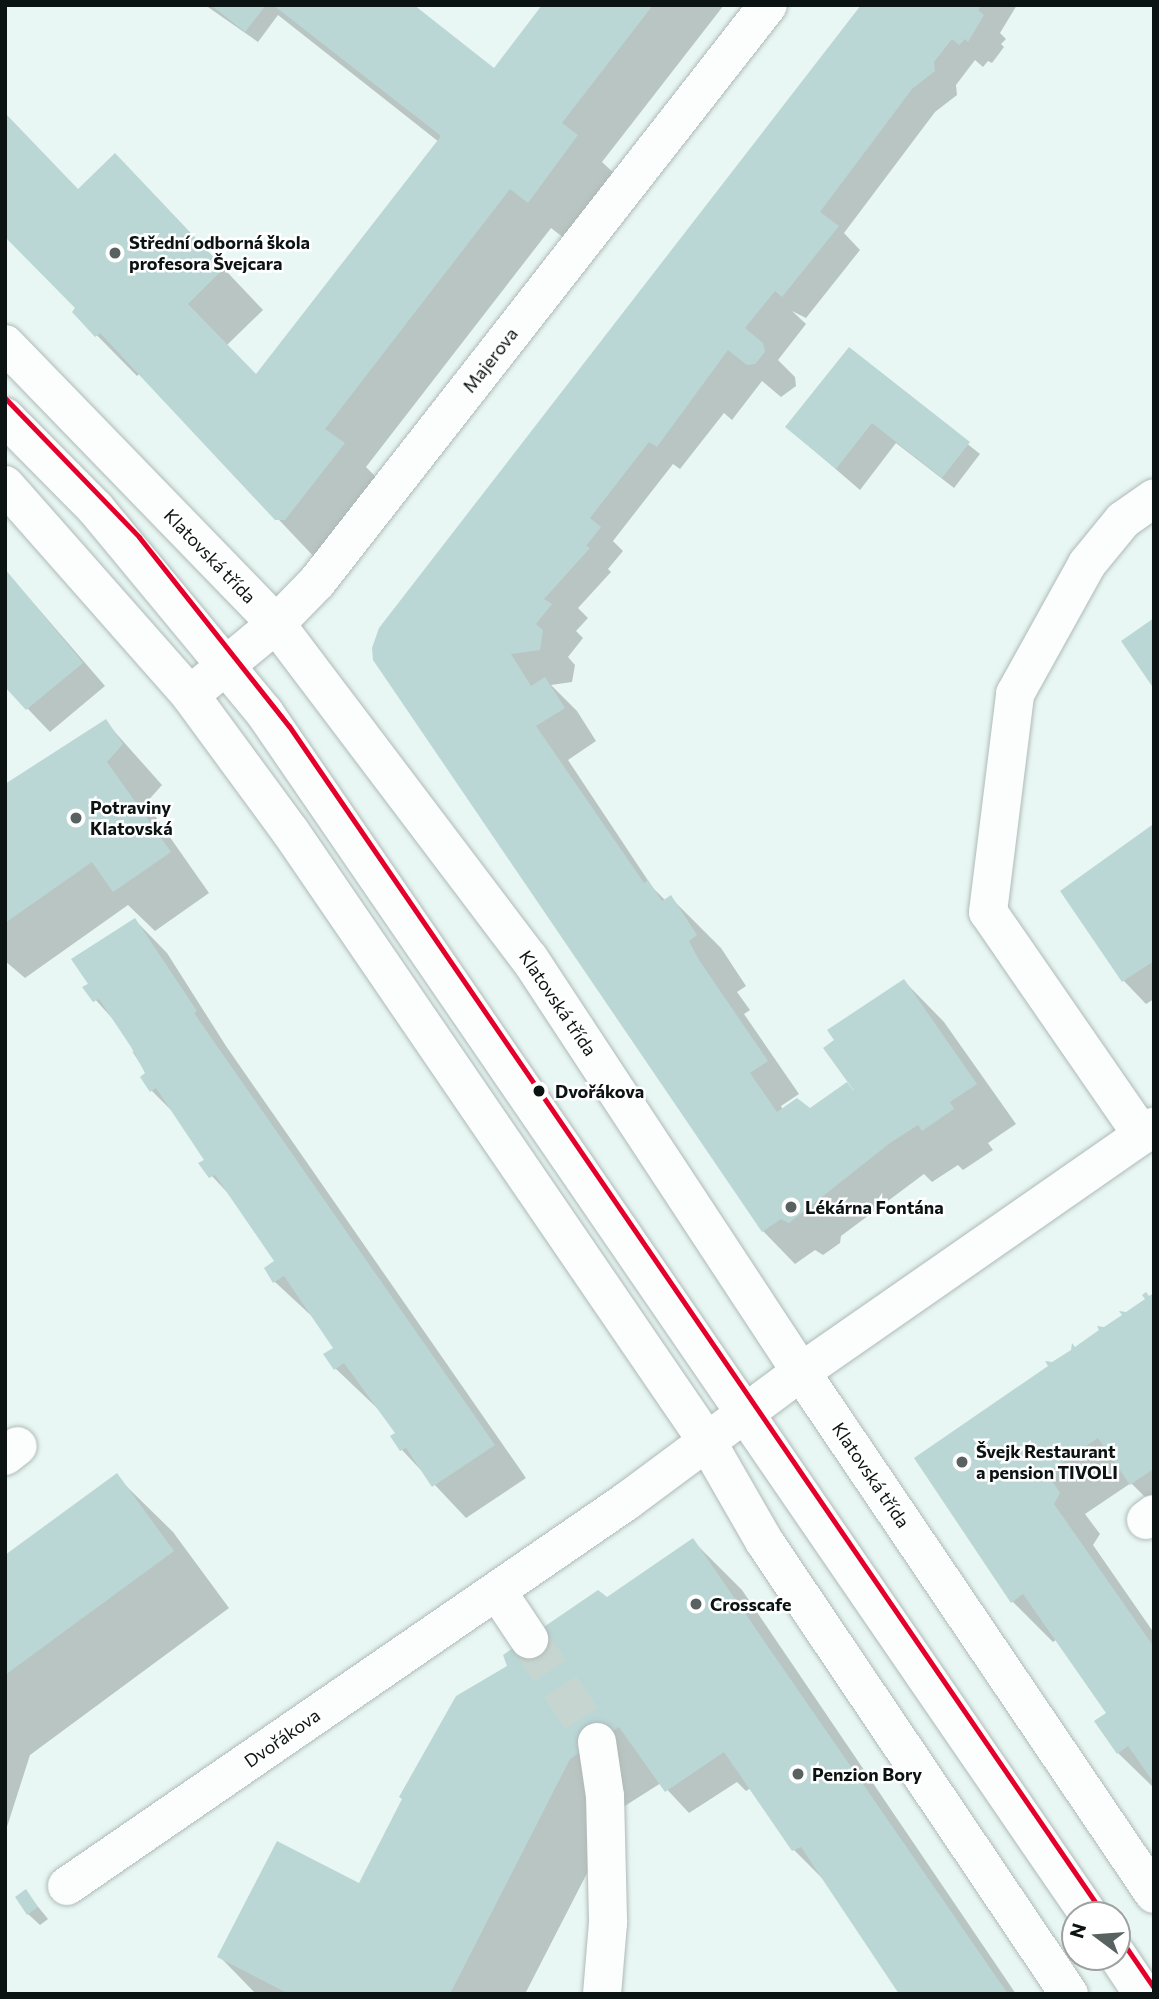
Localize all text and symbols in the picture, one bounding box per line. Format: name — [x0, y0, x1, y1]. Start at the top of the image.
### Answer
place label: Střední odborná škola profesora Švejcara — [129, 232, 310, 274]
marker: Střední odborná škola profesora Švejcara — [107, 245, 123, 261]
street label: Majerova — [458, 323, 522, 397]
street label: Klatovská třída — [160, 504, 260, 608]
place label: Potraviny Klatovská — [90, 797, 173, 840]
marker: Potraviny Klatovská — [68, 810, 84, 826]
street label: Klatovská třída — [515, 946, 601, 1060]
place label: Dvořákova — [555, 1080, 644, 1102]
marker: Dvořákova — [529, 1081, 549, 1101]
place label: Lékárna Fontána — [805, 1196, 944, 1218]
marker: Lékárna Fontána — [783, 1199, 799, 1215]
street label: Klatovská třída — [828, 1418, 914, 1532]
place label: Švejk Restaurant a pension TIVOLI — [976, 1441, 1118, 1484]
marker: Švejk Restaurant a pension TIVOLI — [954, 1454, 970, 1470]
place label: Crosscafe — [710, 1593, 792, 1615]
marker: Crosscafe — [688, 1596, 704, 1612]
street label: Dvořákova — [240, 1704, 324, 1772]
place label: Penzion Bory — [812, 1763, 922, 1785]
marker: Penzion Bory — [790, 1766, 806, 1782]
north arrow — [1061, 1901, 1131, 1971]
text: N — [1064, 1921, 1090, 1941]

